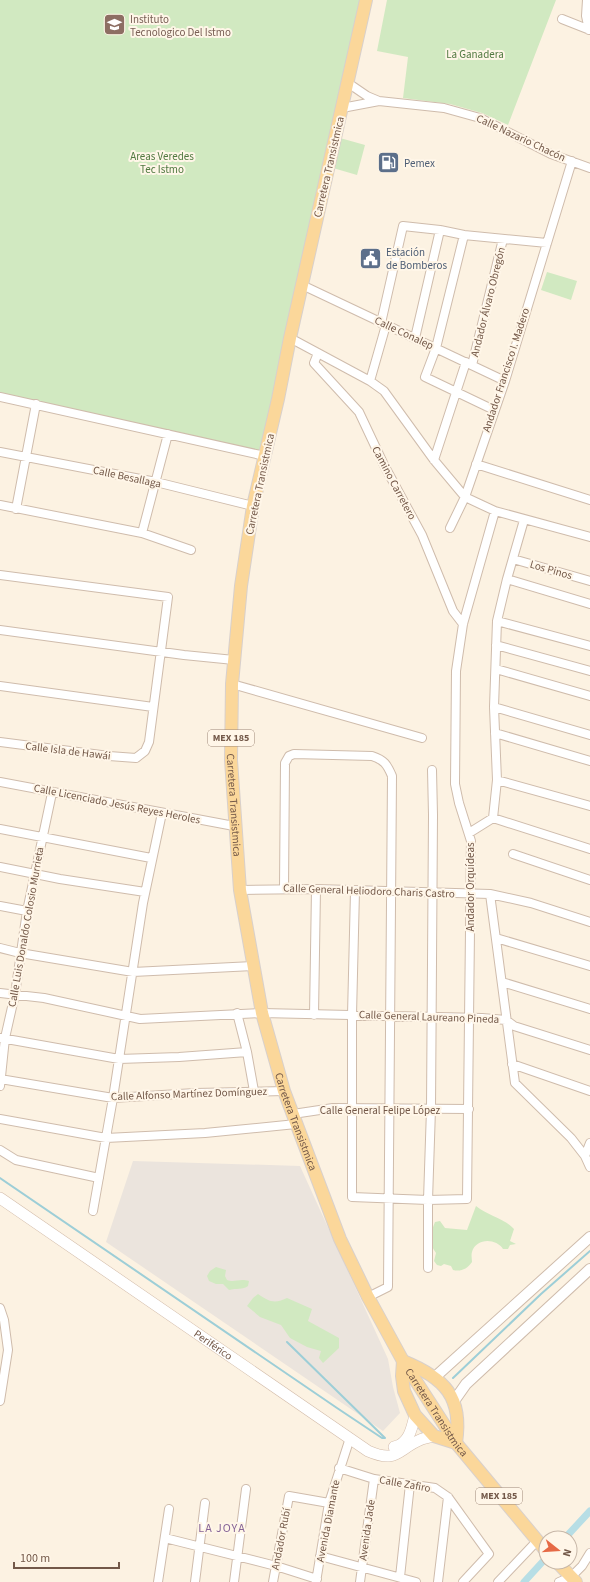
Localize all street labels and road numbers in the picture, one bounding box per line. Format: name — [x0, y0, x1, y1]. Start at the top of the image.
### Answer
street label: Calle Nazario Chacón — [474, 111, 568, 165]
street label: Carretera Transistmica — [310, 115, 348, 219]
street label: Andador Álvaro Obregón — [467, 246, 509, 358]
street label: Andador Francisco I. Madero — [479, 306, 533, 434]
street label: Calle Conalep — [372, 313, 436, 353]
street label: Carretera Transistmica — [242, 432, 278, 536]
street label: Camino Carretero — [368, 444, 420, 522]
street label: Calle Besallaga — [92, 462, 162, 492]
street label: Los Pinos — [528, 557, 574, 583]
road number: MEX 185 — [208, 730, 254, 746]
street label: Calle Isla de Hawái — [25, 738, 111, 764]
street label: Carretera Transistmica — [224, 753, 245, 857]
street label: Calle Licenciado Jesús Reyes Heroles — [32, 780, 202, 828]
street label: Andador Orquídeas — [463, 842, 478, 932]
street label: Calle Luis Donaldo Colosio Murrieta — [5, 846, 47, 1008]
street label: Calle General Heliodoro Charis Castro — [283, 881, 455, 901]
street label: Calle General Laureano Pineda — [358, 1007, 500, 1027]
street label: Carretera Transistmica — [272, 1071, 321, 1173]
street label: Calle Alfonso Martínez Domínguez — [111, 1084, 268, 1104]
street label: Calle General Felipe López — [320, 1103, 440, 1118]
street label: Periférico — [191, 1326, 236, 1363]
street label: Carretera Transistmica — [402, 1365, 472, 1460]
street label: Calle Zafiro — [378, 1472, 432, 1496]
street label: Avenida Diamante — [313, 1478, 343, 1564]
road number: MEX 185 — [476, 1488, 522, 1504]
street label: Avenida Jade — [355, 1498, 379, 1561]
street label: Andador Rubí — [268, 1506, 294, 1571]

